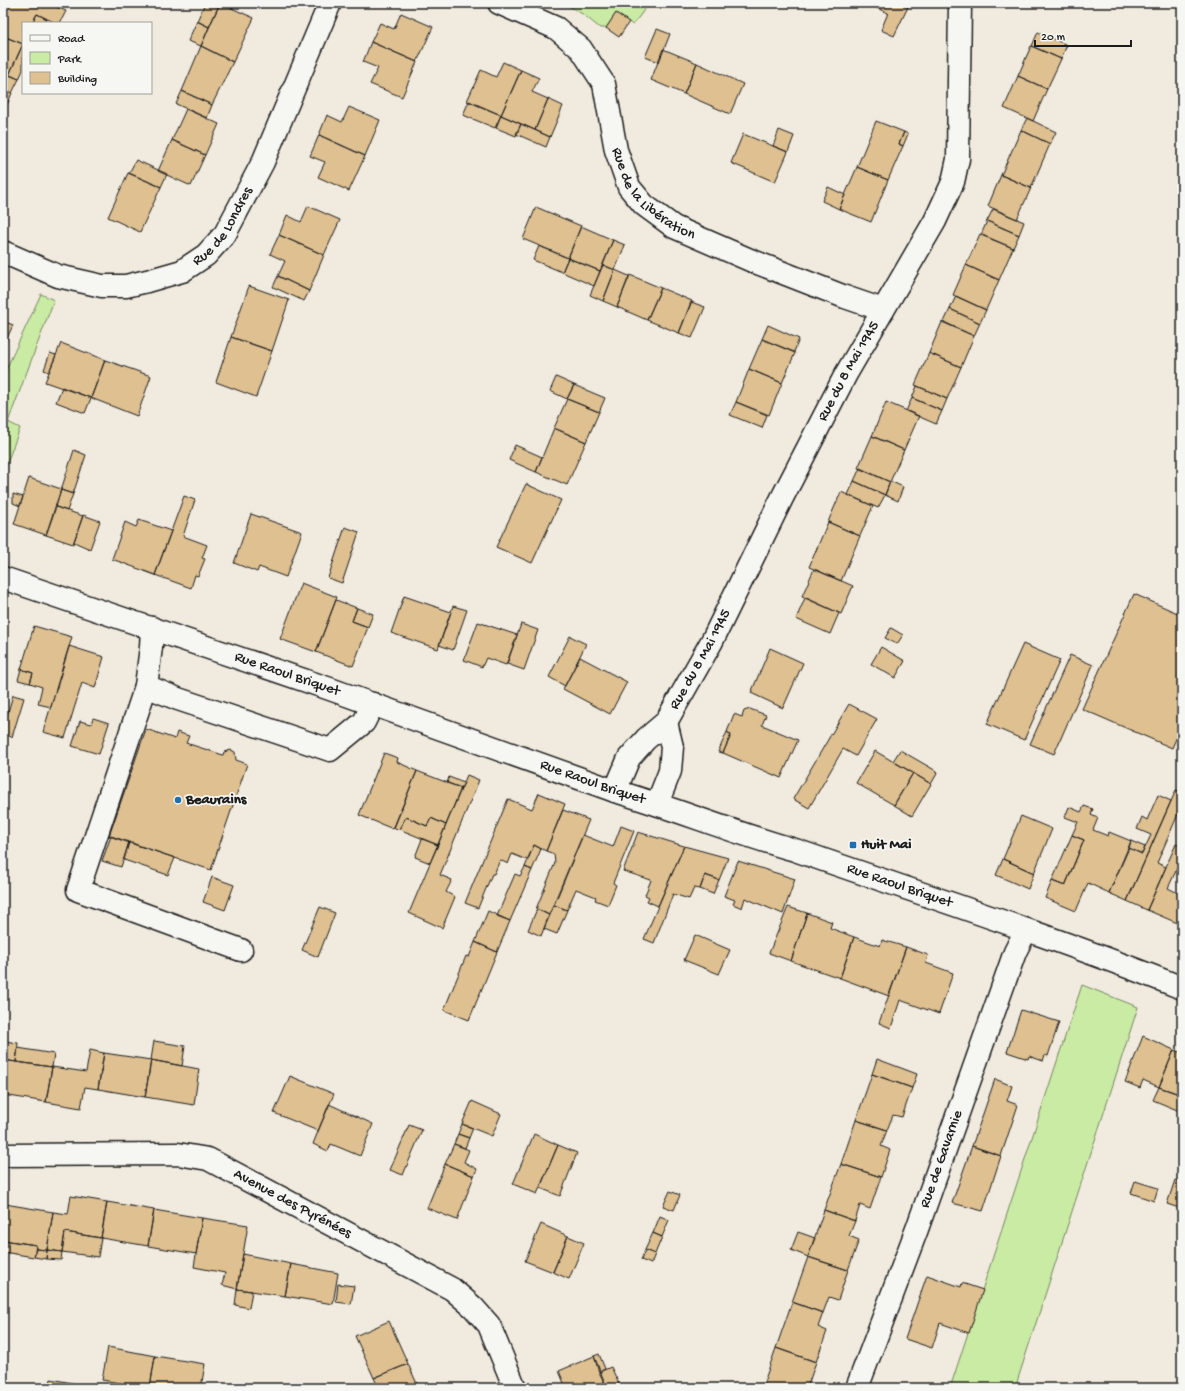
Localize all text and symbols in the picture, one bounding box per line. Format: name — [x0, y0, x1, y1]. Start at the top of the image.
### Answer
legend — [22, 22, 152, 94]
scale bar — [1035, 22, 1131, 48]
text: 20 m — [1041, 31, 1066, 45]
text: Road — [58, 33, 85, 47]
text: Park — [57, 53, 83, 67]
text: Building — [57, 73, 97, 87]
street label: Rue de la Libération — [607, 145, 698, 244]
street label: Rue de Londres — [189, 184, 257, 270]
street label: Rue du 8 Mai 1945 — [814, 318, 884, 425]
street label: Rue du 8 Mai 1945 — [666, 606, 735, 713]
street label: Rue Raoul Briquet — [232, 648, 344, 701]
street label: Rue Raoul Briquet — [537, 756, 649, 809]
place label: Beaurains — [185, 791, 248, 809]
marker: Beaurains — [173, 795, 183, 805]
place label: Huit Mai — [861, 836, 912, 854]
marker: Huit Mai — [848, 840, 858, 850]
street label: Rue Raoul Briquet — [844, 860, 956, 913]
street label: Rue de Gavarnie — [916, 1108, 967, 1211]
street label: Avenue des Pyrénées — [230, 1165, 355, 1243]

